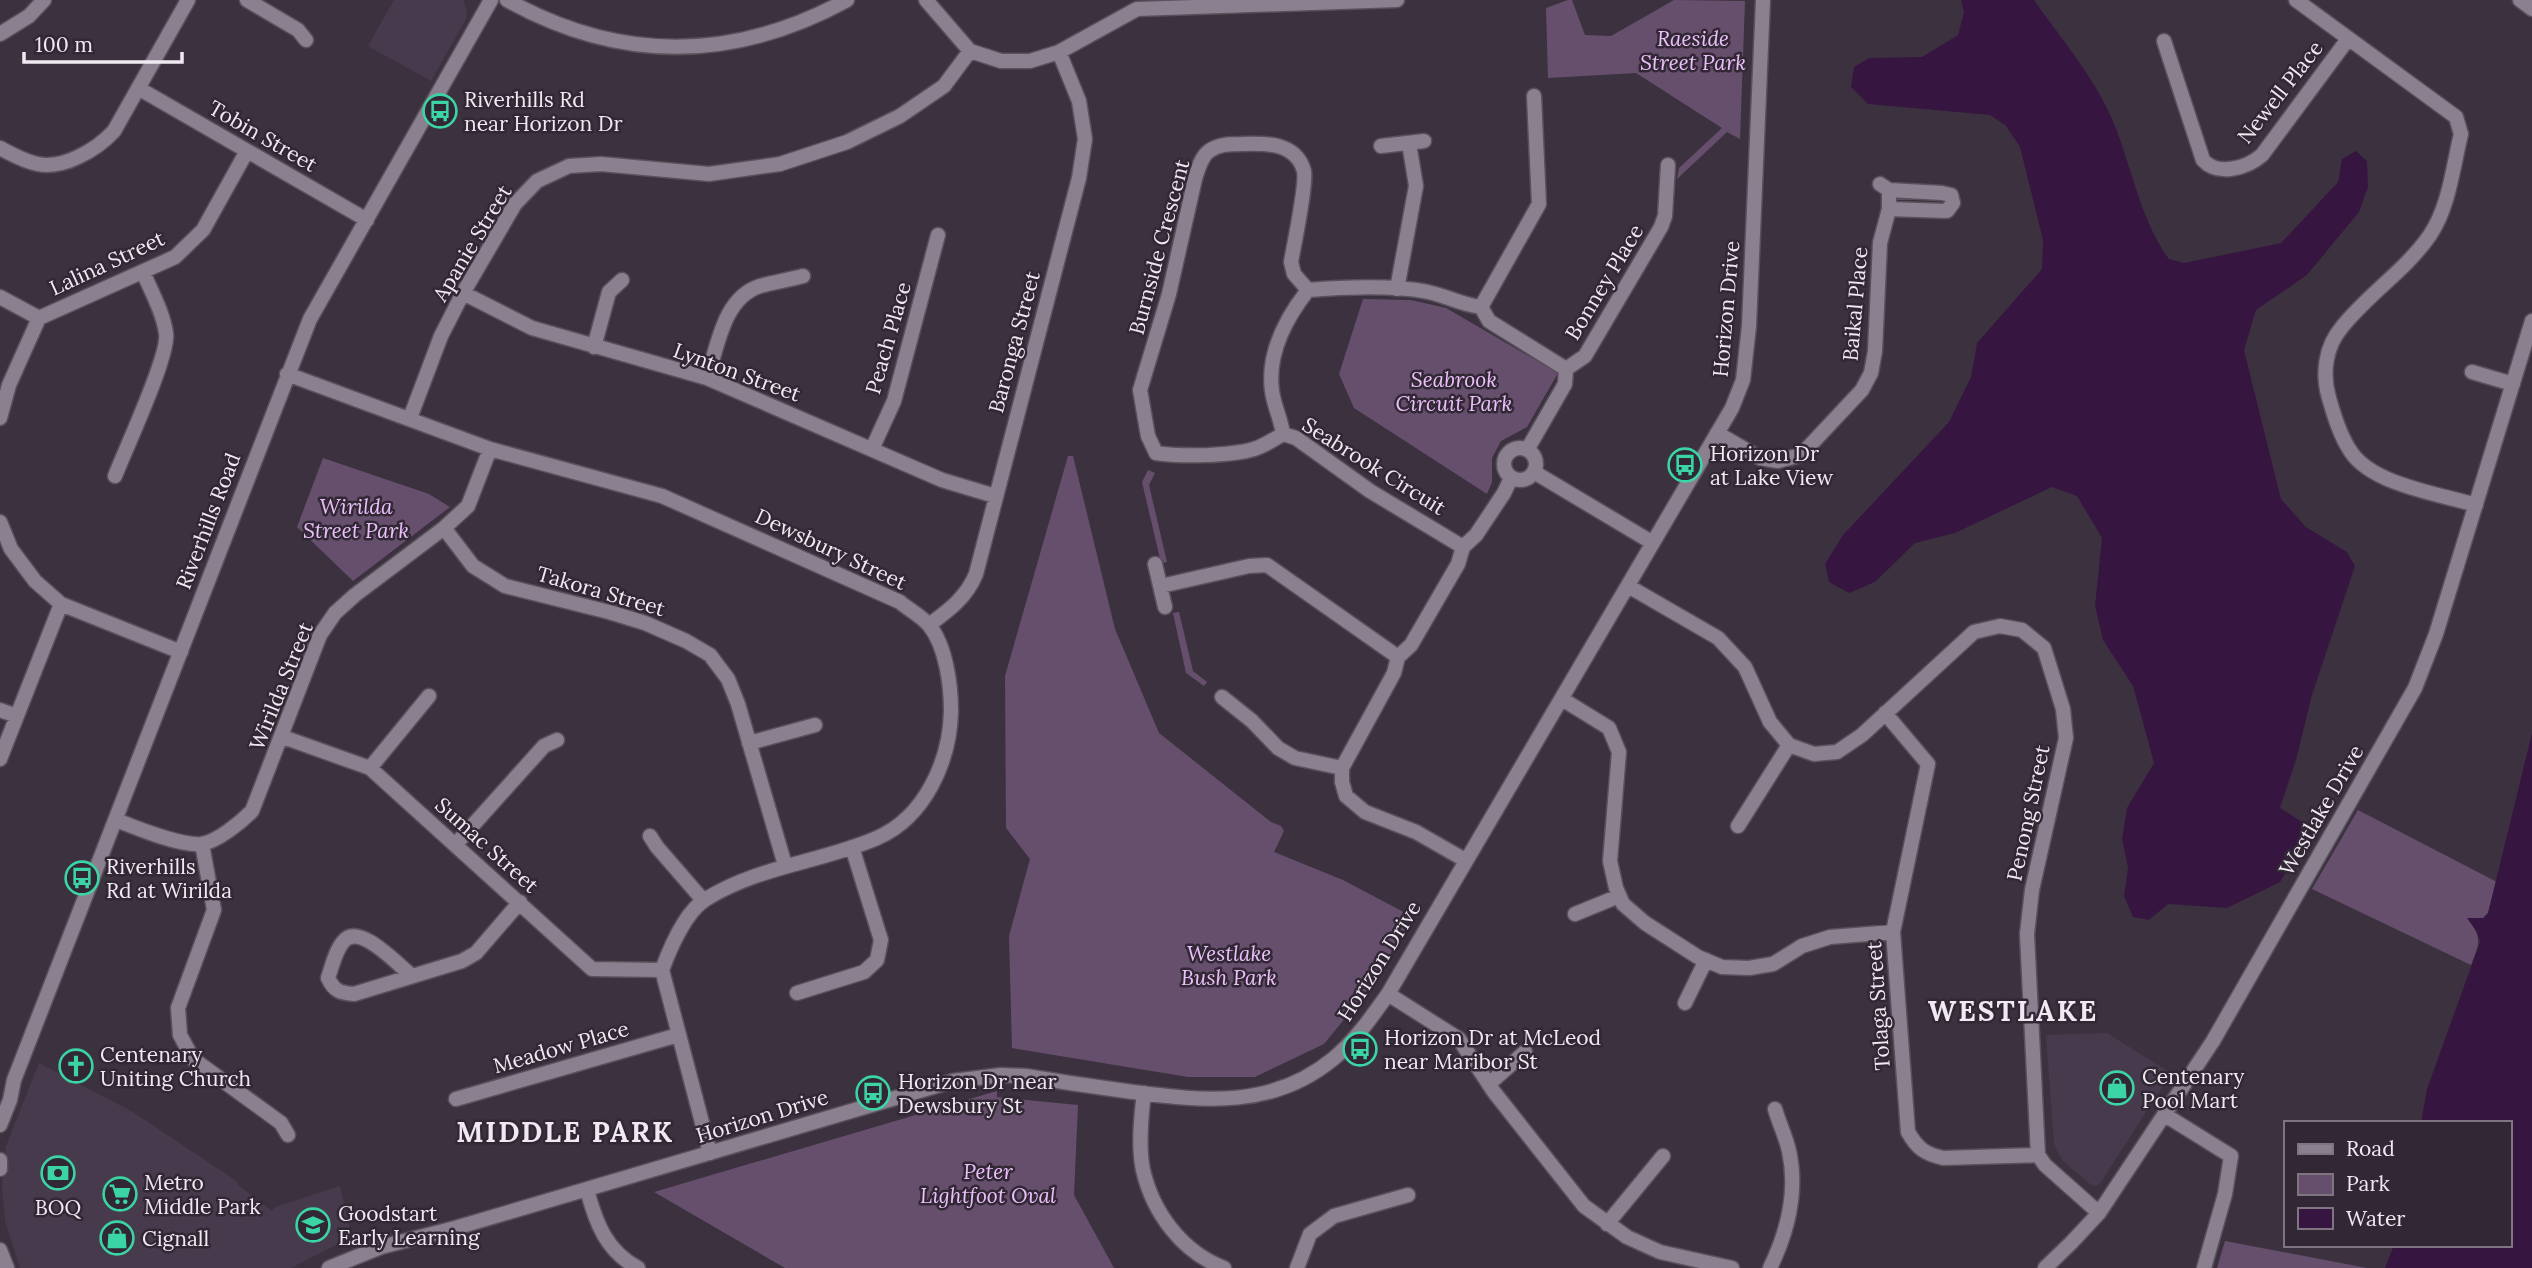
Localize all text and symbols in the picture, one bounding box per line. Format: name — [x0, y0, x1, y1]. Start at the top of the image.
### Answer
scale bar — [24, 21, 182, 65]
park label: Raeside Street Park — [1640, 25, 1746, 76]
text: 100 m — [35, 31, 93, 58]
street label: Newell Place — [2231, 35, 2329, 149]
place label: Riverhills Rd near Horizon Dr — [464, 86, 623, 137]
bus stop icon: Riverhills Rd near Horizon Dr — [421, 92, 459, 130]
street label: Tobin Street — [204, 94, 323, 178]
street label: Burnside Crescent — [1123, 156, 1196, 338]
street label: Apanie Street — [426, 179, 518, 307]
street label: Bonney Place — [1559, 219, 1649, 345]
street label: Lalina Street — [45, 224, 170, 301]
street label: Horizon Drive — [1707, 240, 1745, 378]
street label: Baikal Place — [1837, 246, 1873, 362]
street label: Baronga Street — [982, 267, 1046, 416]
street label: Peach Place — [859, 279, 917, 397]
street label: Lynton Street — [670, 336, 805, 408]
park label: Seabrook Circuit Park — [1396, 366, 1513, 417]
street label: Seabrook Circuit — [1297, 411, 1452, 521]
place label: Horizon Dr at Lake View — [1710, 440, 1833, 491]
bus stop icon: Horizon Dr at Lake View — [1666, 446, 1704, 484]
street label: Riverhills Road — [170, 449, 246, 593]
park label: Wirilda Street Park — [303, 493, 409, 544]
street label: Dewsbury Street — [751, 502, 912, 596]
street label: Takora Street — [534, 560, 669, 622]
street label: Wirilda Street — [243, 617, 319, 754]
street label: Westlake Drive — [2273, 740, 2369, 880]
street label: Penong Street — [2000, 742, 2056, 883]
street label: Sumac Street — [430, 791, 545, 899]
place label: Riverhills Rd at Wirilda — [106, 853, 232, 904]
bus stop icon: Riverhills Rd at Wirilda — [63, 859, 101, 897]
street label: Horizon Drive — [1331, 896, 1427, 1026]
park label: Westlake Bush Park — [1181, 940, 1277, 991]
street label: Tolaga Street — [1860, 940, 1896, 1071]
district label: WESTLAKE — [1928, 993, 2098, 1029]
street label: Meadow Place — [490, 1015, 632, 1079]
place label: Horizon Dr at McLeod near Maribor St — [1384, 1024, 1601, 1075]
bus stop icon: Horizon Dr at McLeod near Maribor St — [1341, 1030, 1379, 1068]
place label: Centenary Uniting Church — [100, 1041, 251, 1092]
church icon: Centenary Uniting Church — [57, 1047, 95, 1085]
place label: Centenary Pool Mart — [2142, 1063, 2244, 1114]
place label: Horizon Dr near Dewsbury St — [898, 1068, 1057, 1119]
shop icon: Centenary Pool Mart — [2098, 1069, 2136, 1107]
bus stop icon: Horizon Dr near Dewsbury St — [854, 1074, 892, 1112]
street label: Horizon Drive — [693, 1083, 831, 1149]
district label: MIDDLE PARK — [456, 1114, 674, 1150]
legend — [2284, 1121, 2511, 1247]
text: Road — [2346, 1135, 2395, 1162]
bank icon: BOQ — [39, 1154, 77, 1192]
park label: Peter Lightfoot Oval — [920, 1158, 1056, 1209]
place label: Metro Middle Park — [144, 1169, 261, 1220]
text: Park — [2346, 1170, 2390, 1197]
supermarket icon: Metro Middle Park — [101, 1175, 139, 1213]
place label: BOQ — [35, 1194, 82, 1221]
place label: Goodstart Early Learning — [338, 1200, 480, 1251]
text: Water — [2346, 1205, 2405, 1232]
school or university icon: Goodstart Early Learning — [294, 1206, 332, 1244]
shop icon: Cignall — [98, 1219, 136, 1257]
place label: Cignall — [142, 1225, 209, 1252]

